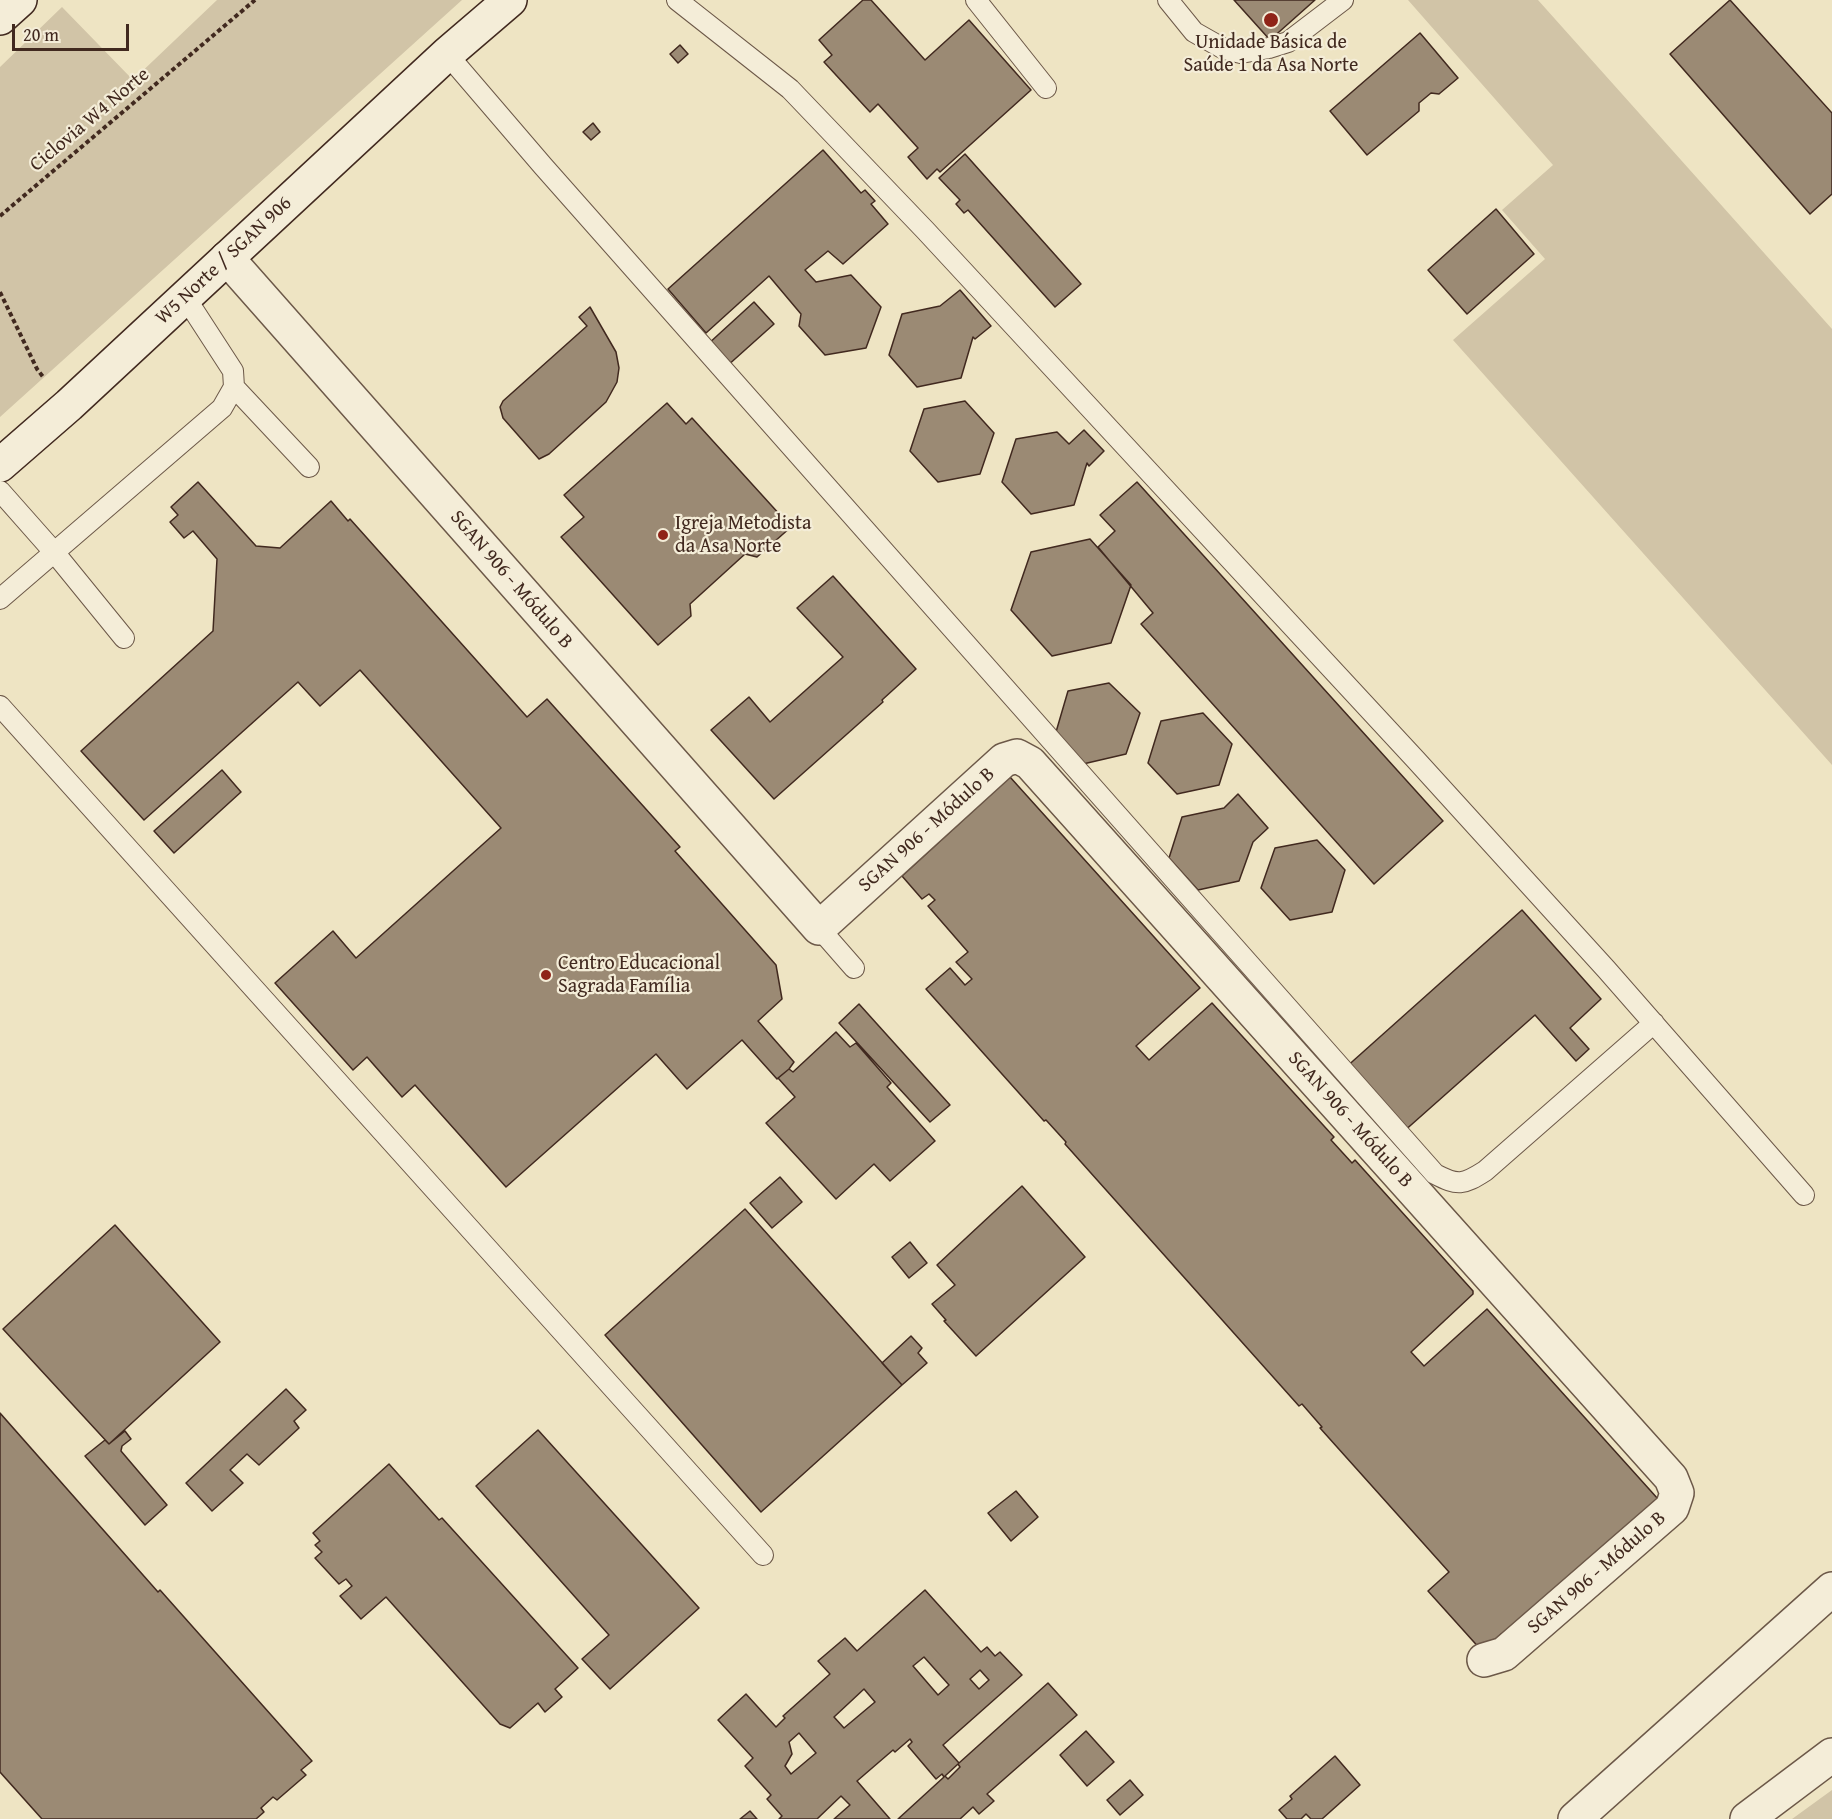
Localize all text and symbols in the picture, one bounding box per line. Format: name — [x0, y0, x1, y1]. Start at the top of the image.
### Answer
marker: Unidade Básica de Saúde 1 da Asa Norte — [1262, 11, 1280, 29]
scale bar — [15, 12, 132, 50]
text: 20 m — [23, 21, 59, 48]
place label: Unidade Básica de Saúde 1 da Asa Norte — [1184, 31, 1358, 78]
street label: Ciclovia W4 Norte — [25, 63, 155, 177]
street label: W5 Norte / SGAN 906 — [151, 192, 297, 330]
street label: SGAN 906 - Módulo B — [444, 506, 578, 654]
place label: Igreja Metodista da Asa Norte — [675, 512, 811, 559]
marker: Igreja Metodista da Asa Norte — [656, 528, 670, 542]
street label: SGAN 906 - Módulo B — [854, 762, 1000, 898]
place label: Centro Educacional Sagrada Família — [558, 952, 720, 999]
marker: Centro Educacional Sagrada Família — [539, 968, 553, 982]
street label: SGAN 906 - Módulo B — [1282, 1047, 1418, 1193]
street label: SGAN 906 - Módulo B — [1523, 1506, 1671, 1640]

